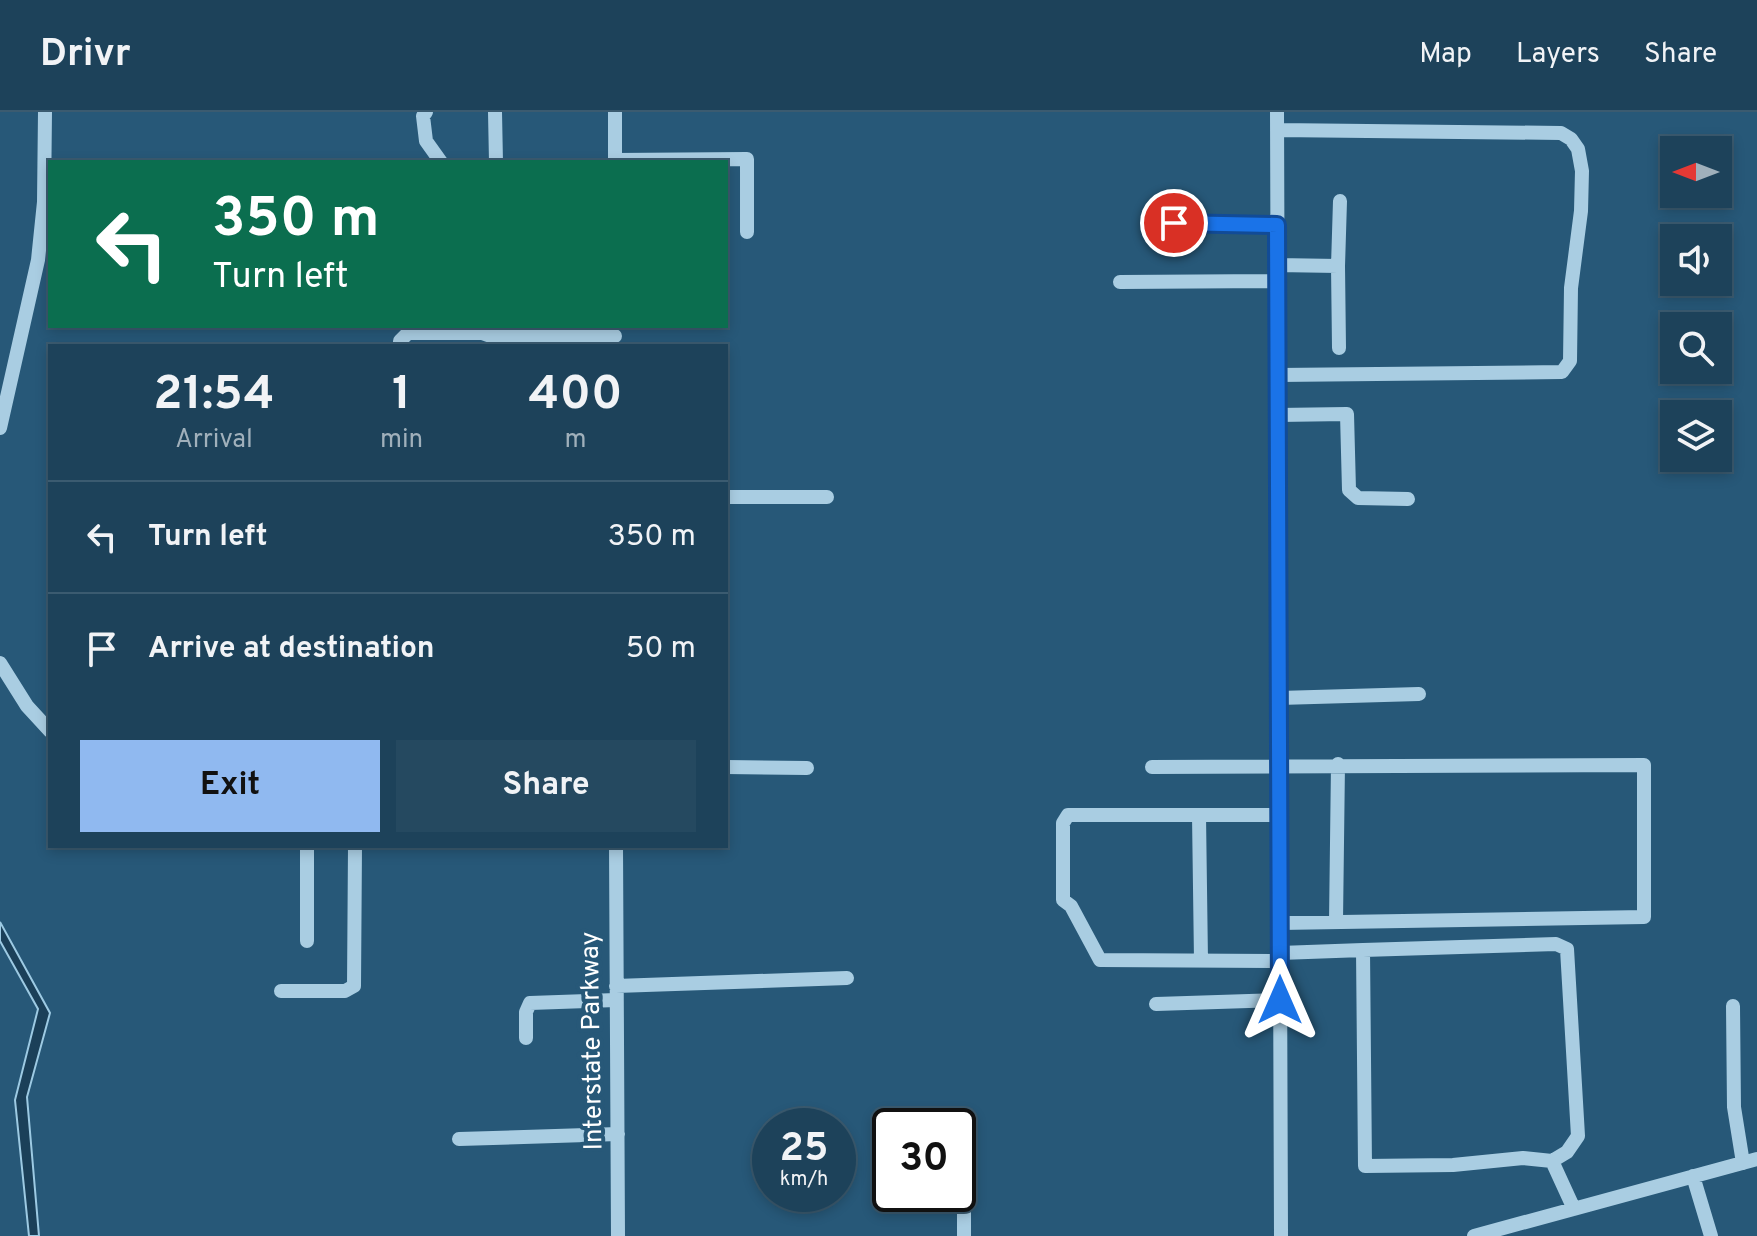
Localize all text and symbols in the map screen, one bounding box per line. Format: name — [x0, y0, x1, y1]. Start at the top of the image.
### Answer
text: Drivr — [40, 31, 131, 80]
text: Map — [1419, 37, 1472, 73]
text: Layers — [1516, 37, 1600, 73]
text: Share — [1644, 37, 1717, 73]
north arrow — [1660, 136, 1732, 208]
map controls — [1660, 136, 1732, 472]
text: 350 m — [212, 186, 380, 256]
pin — [1140, 189, 1208, 257]
icon: left — [80, 192, 184, 296]
icon: arrive — [1152, 201, 1196, 245]
button: sound — [1660, 224, 1732, 296]
text: Turn left — [212, 255, 349, 301]
button: search — [1660, 312, 1732, 384]
text: 21:54 — [153, 366, 275, 426]
text: 1 — [392, 366, 411, 426]
text: 400 — [529, 366, 623, 426]
button: layers — [1660, 400, 1732, 472]
text: Arrival — [175, 424, 253, 457]
text: min — [380, 424, 423, 457]
text: m — [565, 424, 587, 457]
icon: left — [80, 515, 124, 559]
text: Turn left — [148, 519, 268, 556]
text: 350 m — [608, 519, 696, 556]
icon: arrive — [80, 627, 124, 671]
text: Arrive at destination — [148, 631, 434, 668]
text: 50 m — [626, 631, 696, 668]
button: Exit — [80, 740, 380, 832]
button: Share — [396, 740, 696, 832]
street label: Interstate Parkway — [575, 931, 611, 1151]
position arrow — [1238, 958, 1322, 1042]
speed limit sign: 30 — [872, 1108, 976, 1212]
text: 25 — [780, 1125, 828, 1175]
text: km/h — [780, 1167, 828, 1193]

